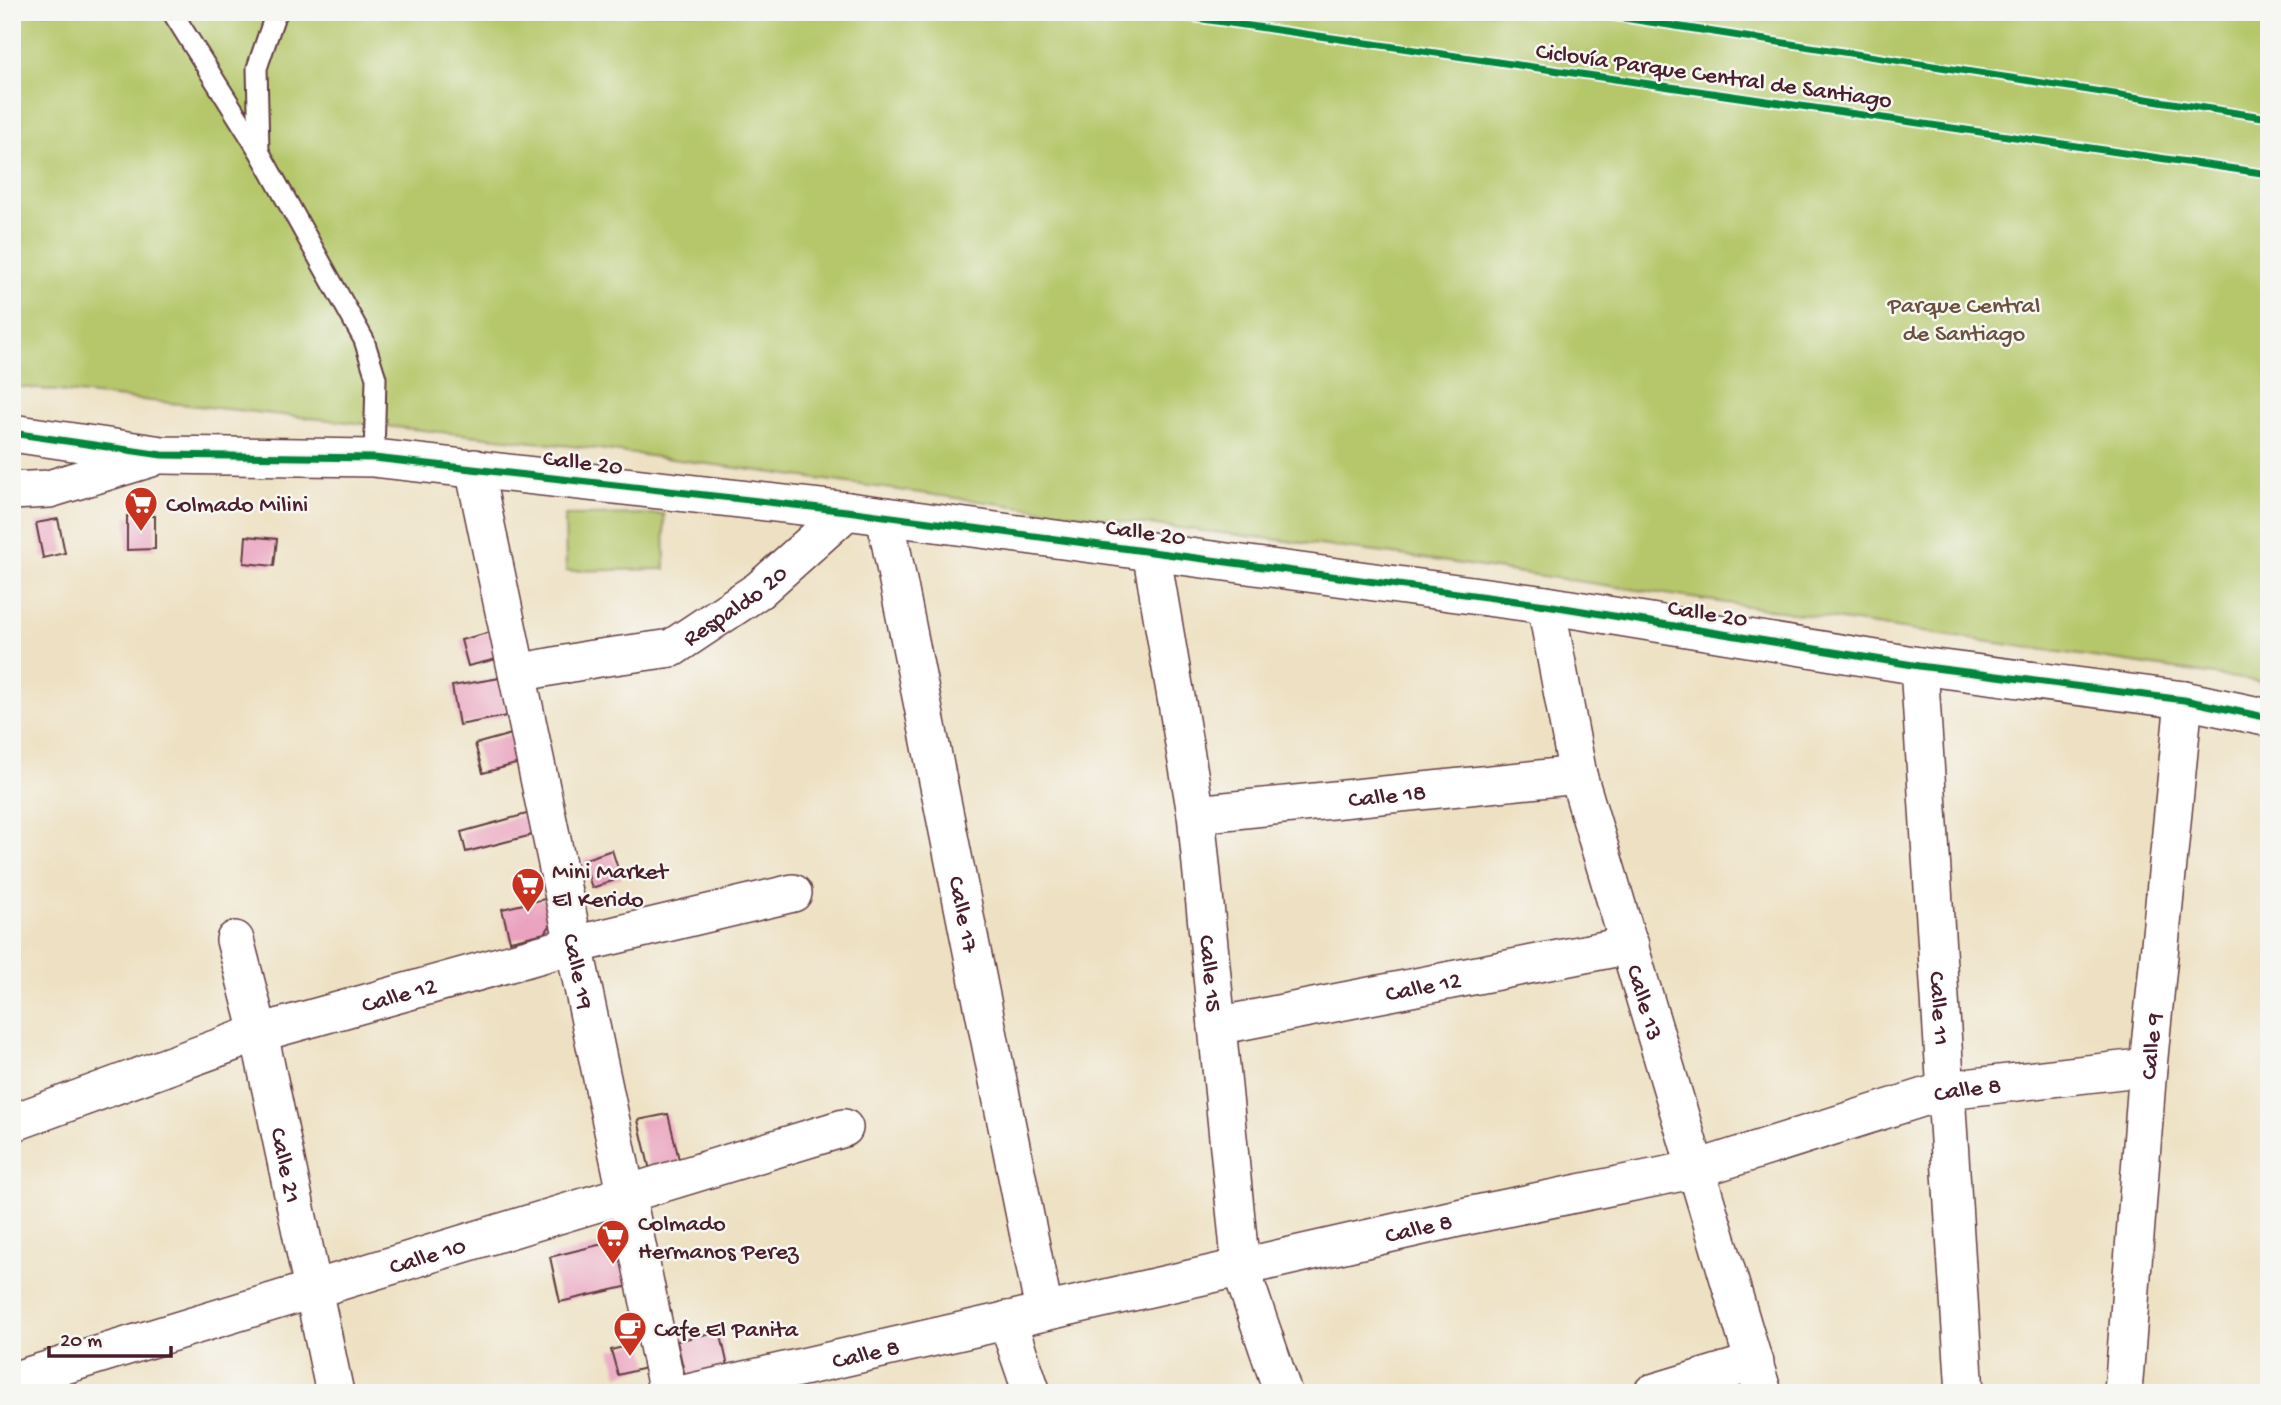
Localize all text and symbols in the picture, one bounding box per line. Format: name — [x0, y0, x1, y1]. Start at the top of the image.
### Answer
street label: Ciclovía Parque Central de Santiago — [1534, 38, 1894, 117]
park label: Parque Central de Santiago — [1887, 293, 2040, 350]
street label: Calle 20 — [541, 445, 624, 484]
supermarket icon: Colmado Milini — [122, 484, 160, 533]
place label: Colmado Milini — [166, 492, 308, 521]
street label: Calle 20 — [1104, 515, 1187, 554]
street label: Respaldo 20 — [678, 560, 795, 655]
street label: Calle 20 — [1665, 595, 1749, 636]
street label: Calle 18 — [1347, 780, 1428, 816]
place label: Mini Market El Kerido — [552, 859, 670, 916]
supermarket icon: Mini Market El Kerido — [509, 865, 547, 914]
street label: Calle 17 — [939, 874, 983, 956]
street label: Calle 19 — [554, 931, 598, 1012]
street label: Calle 15 — [1190, 934, 1227, 1014]
street label: Calle 13 — [1618, 962, 1668, 1044]
street label: Calle 12 — [1383, 967, 1464, 1011]
street label: Calle 11 — [1920, 970, 1954, 1047]
street label: Calle 12 — [359, 973, 441, 1022]
street label: Calle 9 — [2136, 1012, 2171, 1081]
street label: Calle 8 — [1930, 1073, 2003, 1111]
street label: Calle 21 — [261, 1125, 306, 1206]
street label: Calle 8 — [1383, 1209, 1456, 1252]
place label: Colmado Hermanos Perez — [638, 1211, 800, 1268]
supermarket icon: Colmado Hermanos Perez — [594, 1217, 632, 1266]
street label: Calle 10 — [387, 1233, 470, 1283]
cafe icon: Cafe El Panita — [611, 1309, 649, 1358]
scale bar — [49, 1314, 172, 1358]
place label: Cafe El Panita — [654, 1317, 799, 1346]
text: 20 m — [60, 1330, 102, 1355]
street label: Calle 8 — [830, 1334, 903, 1378]

